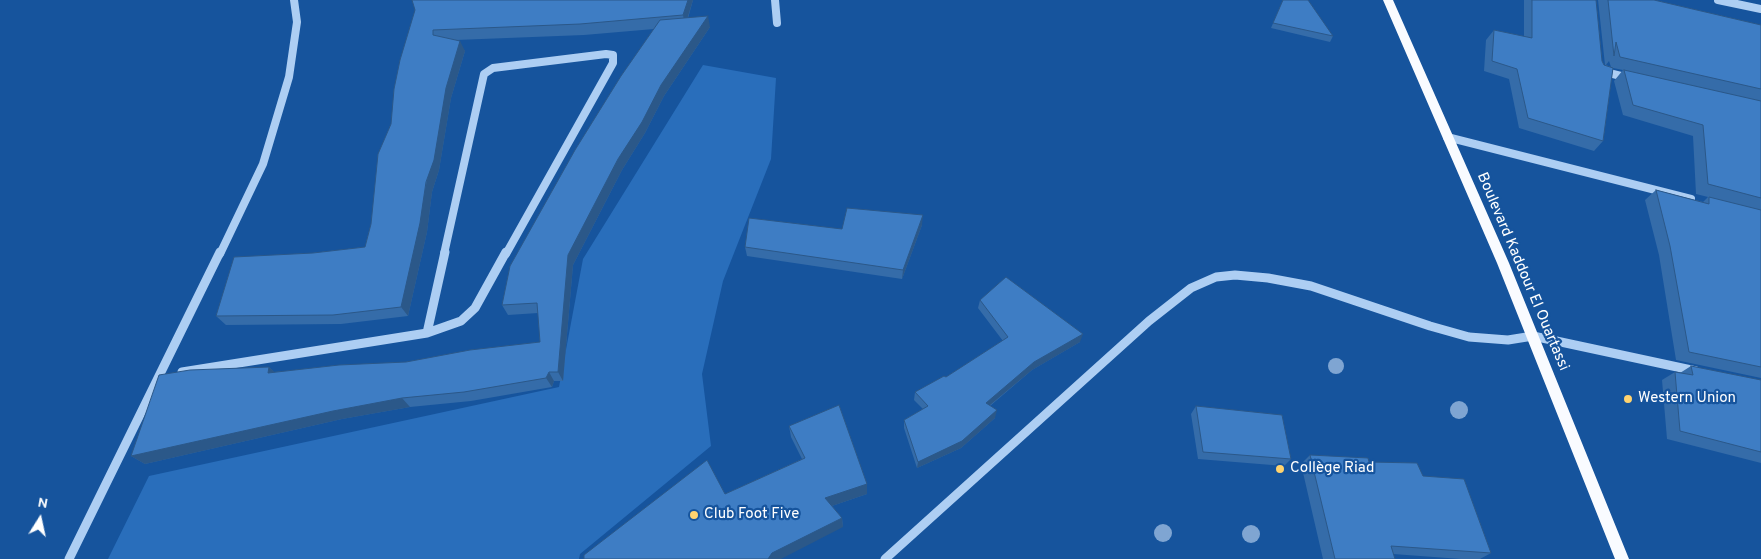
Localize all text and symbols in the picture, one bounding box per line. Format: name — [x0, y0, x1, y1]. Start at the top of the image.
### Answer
street label: Boulevard Kaddour El Ouartassi — [1472, 170, 1572, 374]
place label: Western Union — [1638, 390, 1736, 408]
marker: Western Union — [1622, 393, 1634, 405]
place label: Collège Riad — [1290, 460, 1374, 478]
marker: Collège Riad — [1274, 463, 1286, 475]
north arrow — [15, 494, 65, 544]
text: N — [36, 494, 49, 513]
place label: Club Foot Five — [704, 506, 799, 524]
marker: Club Foot Five — [688, 509, 700, 521]

